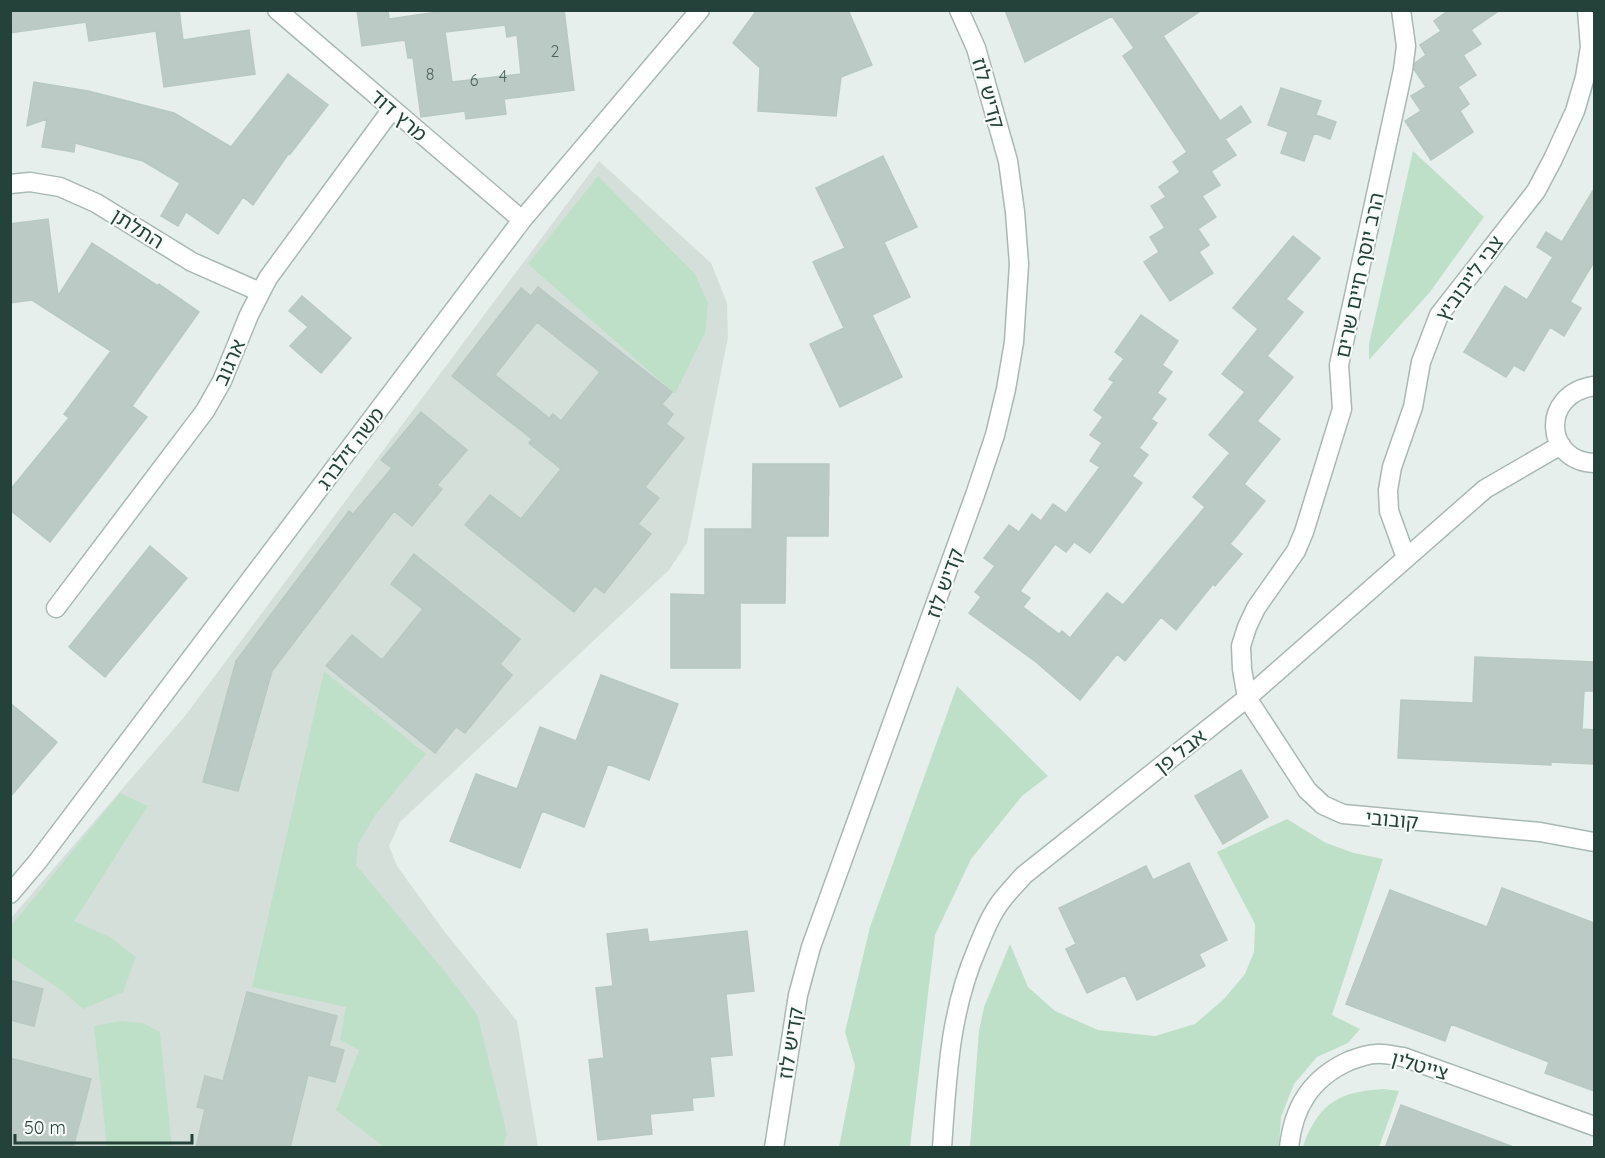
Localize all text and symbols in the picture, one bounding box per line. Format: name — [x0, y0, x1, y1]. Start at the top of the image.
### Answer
house number: 2 — [551, 41, 560, 61]
street label: קדיש לוז — [967, 55, 1011, 131]
house number: 8 — [426, 64, 434, 84]
house number: 4 — [499, 66, 507, 86]
house number: 6 — [470, 70, 479, 90]
street label: מרץ דוד — [365, 83, 433, 147]
street label: הרב יוסף חיים שרים — [1329, 190, 1389, 360]
street label: התלתן — [107, 202, 169, 254]
street label: צבי לייבוביץ — [1430, 230, 1508, 326]
street label: ארגוב — [208, 335, 250, 389]
street label: משה זילברג — [311, 402, 389, 494]
street label: קדיש לוז — [920, 545, 968, 621]
street label: אבל פן — [1149, 723, 1211, 779]
street label: קובובי — [1364, 804, 1420, 834]
street label: קדיש לוז — [772, 1005, 808, 1081]
street label: צייטלין — [1389, 1045, 1451, 1085]
scale bar — [15, 1107, 192, 1145]
text: 50 m — [24, 1116, 66, 1139]

